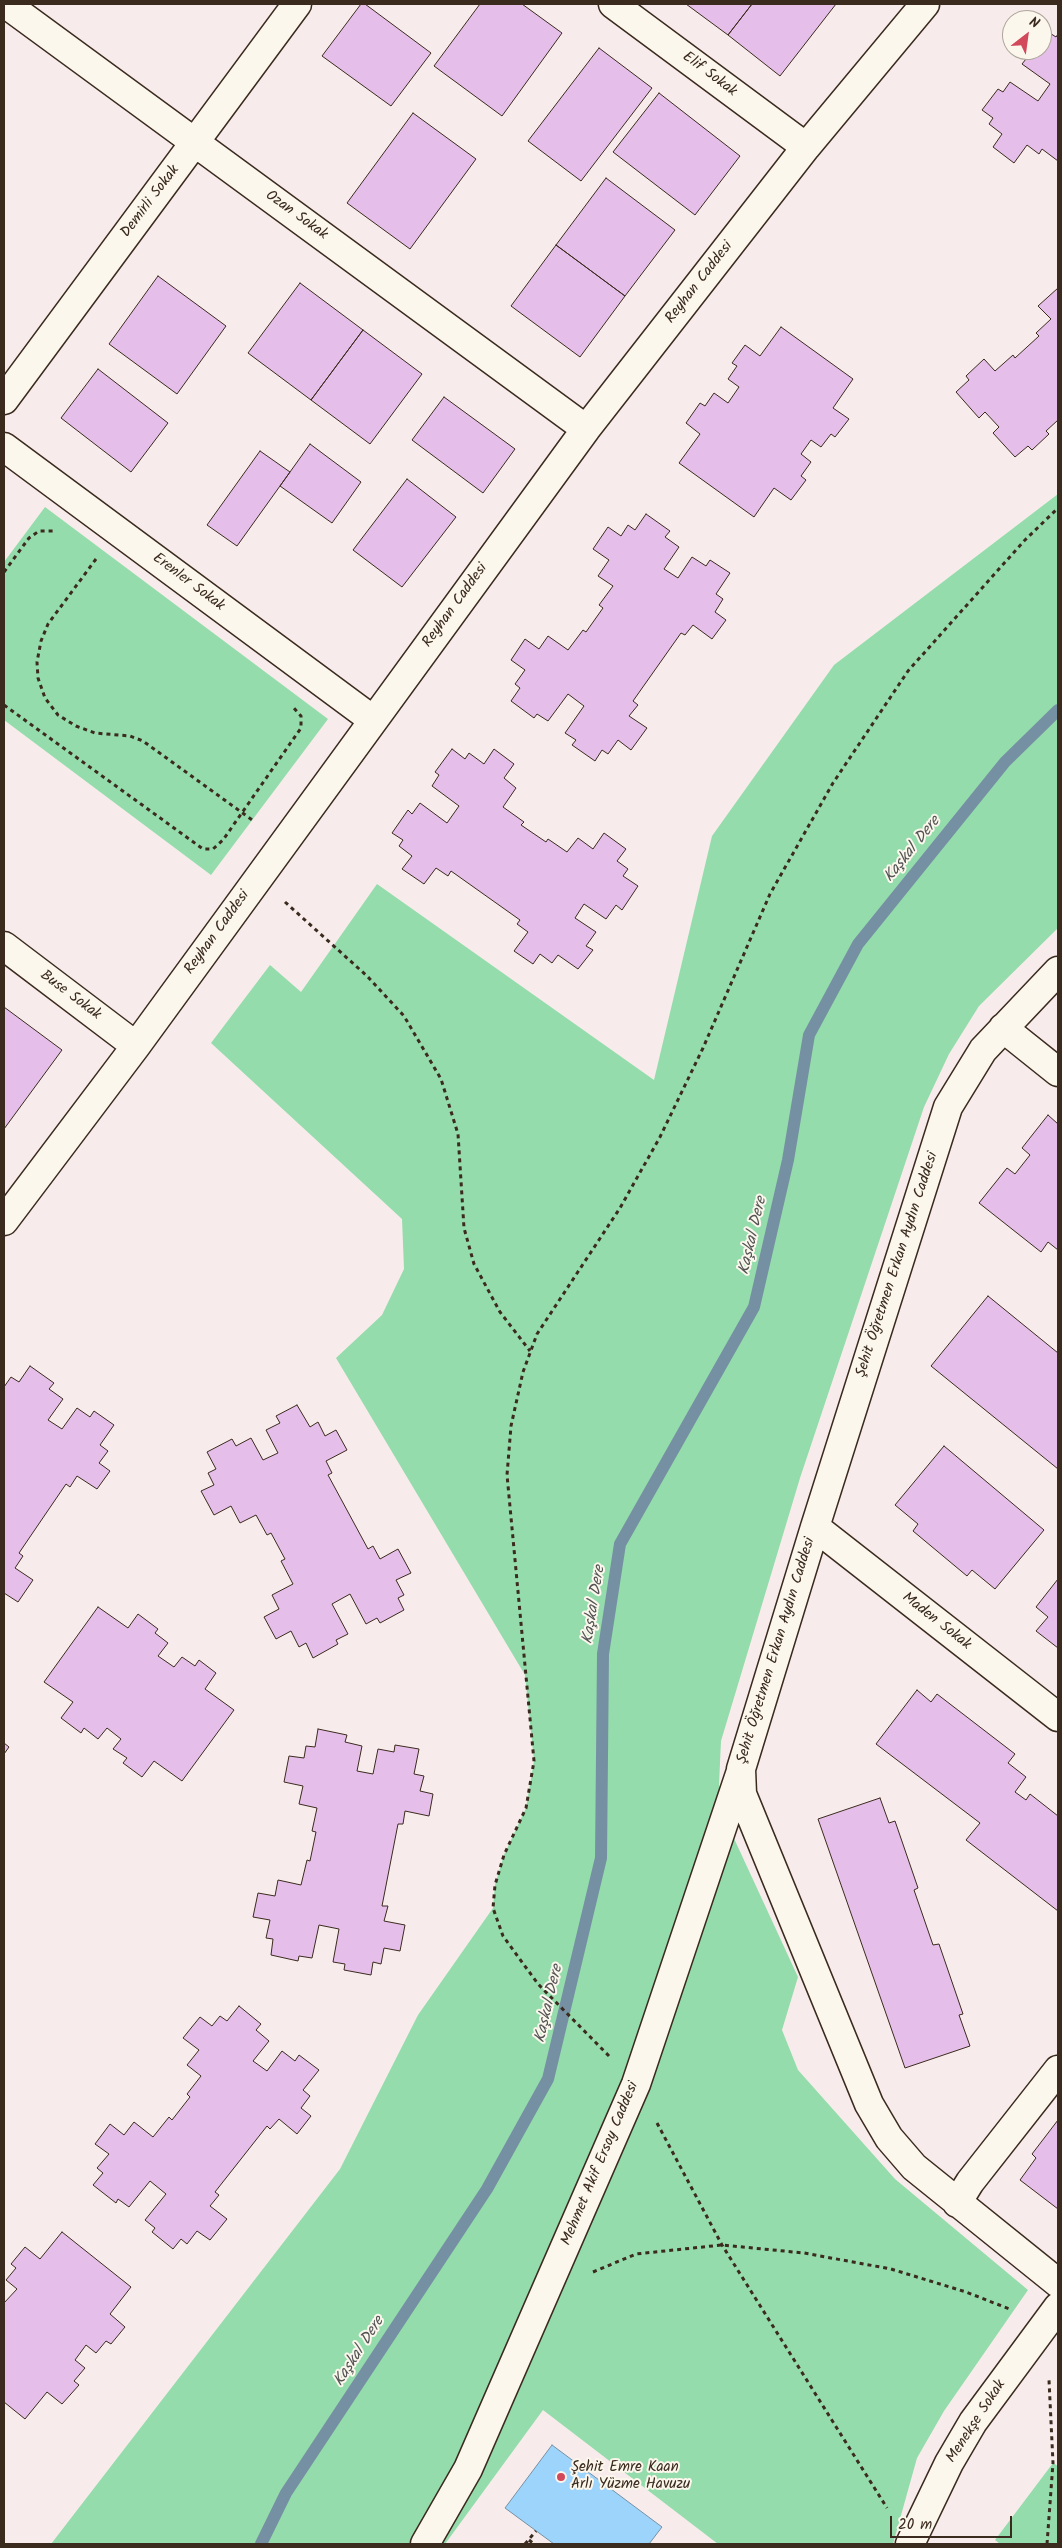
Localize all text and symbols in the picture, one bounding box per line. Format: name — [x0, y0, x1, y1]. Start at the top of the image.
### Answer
north arrow — [1002, 10, 1052, 60]
text: N — [1025, 11, 1043, 35]
street label: Elif Sokak — [678, 49, 740, 101]
street label: Demirli Sokak — [118, 162, 184, 242]
street label: Ozan Sokak — [261, 187, 331, 245]
street label: Reyhan Caddesi — [662, 238, 738, 328]
street label: Erenler Sokak — [148, 550, 228, 616]
street label: Reyhan Caddesi — [420, 561, 492, 651]
water label: Kaşkal Dere — [881, 813, 945, 887]
street label: Reyhan Caddesi — [182, 888, 254, 978]
street label: Buse Sokak — [36, 967, 104, 1025]
street label: Şehit Öğretmen Erkan Aydın Caddesi — [853, 1150, 943, 1380]
water label: Kaşkal Dere — [736, 1195, 772, 1277]
street label: Şehit Öğretmen Erkan Aydın Caddesi — [734, 1536, 820, 1766]
water label: Kaşkal Dere — [579, 1564, 611, 1646]
street label: Maden Sokak — [898, 1589, 974, 1655]
water label: Kaşkal Dere — [532, 1963, 568, 2045]
street label: Mehmet Akif Ersoy Caddesi — [558, 2079, 644, 2249]
water label: Kaşkal Dere — [330, 2314, 390, 2390]
street label: Menekşe Sokak — [943, 2377, 1011, 2467]
place label: Şehit Emre Kaan Arlı Yüzme Havuzu — [571, 2459, 690, 2494]
marker: Şehit Emre Kaan Arlı Yüzme Havuzu — [555, 2471, 567, 2483]
scale bar — [892, 2506, 1014, 2538]
text: 20 m — [898, 2513, 932, 2537]

